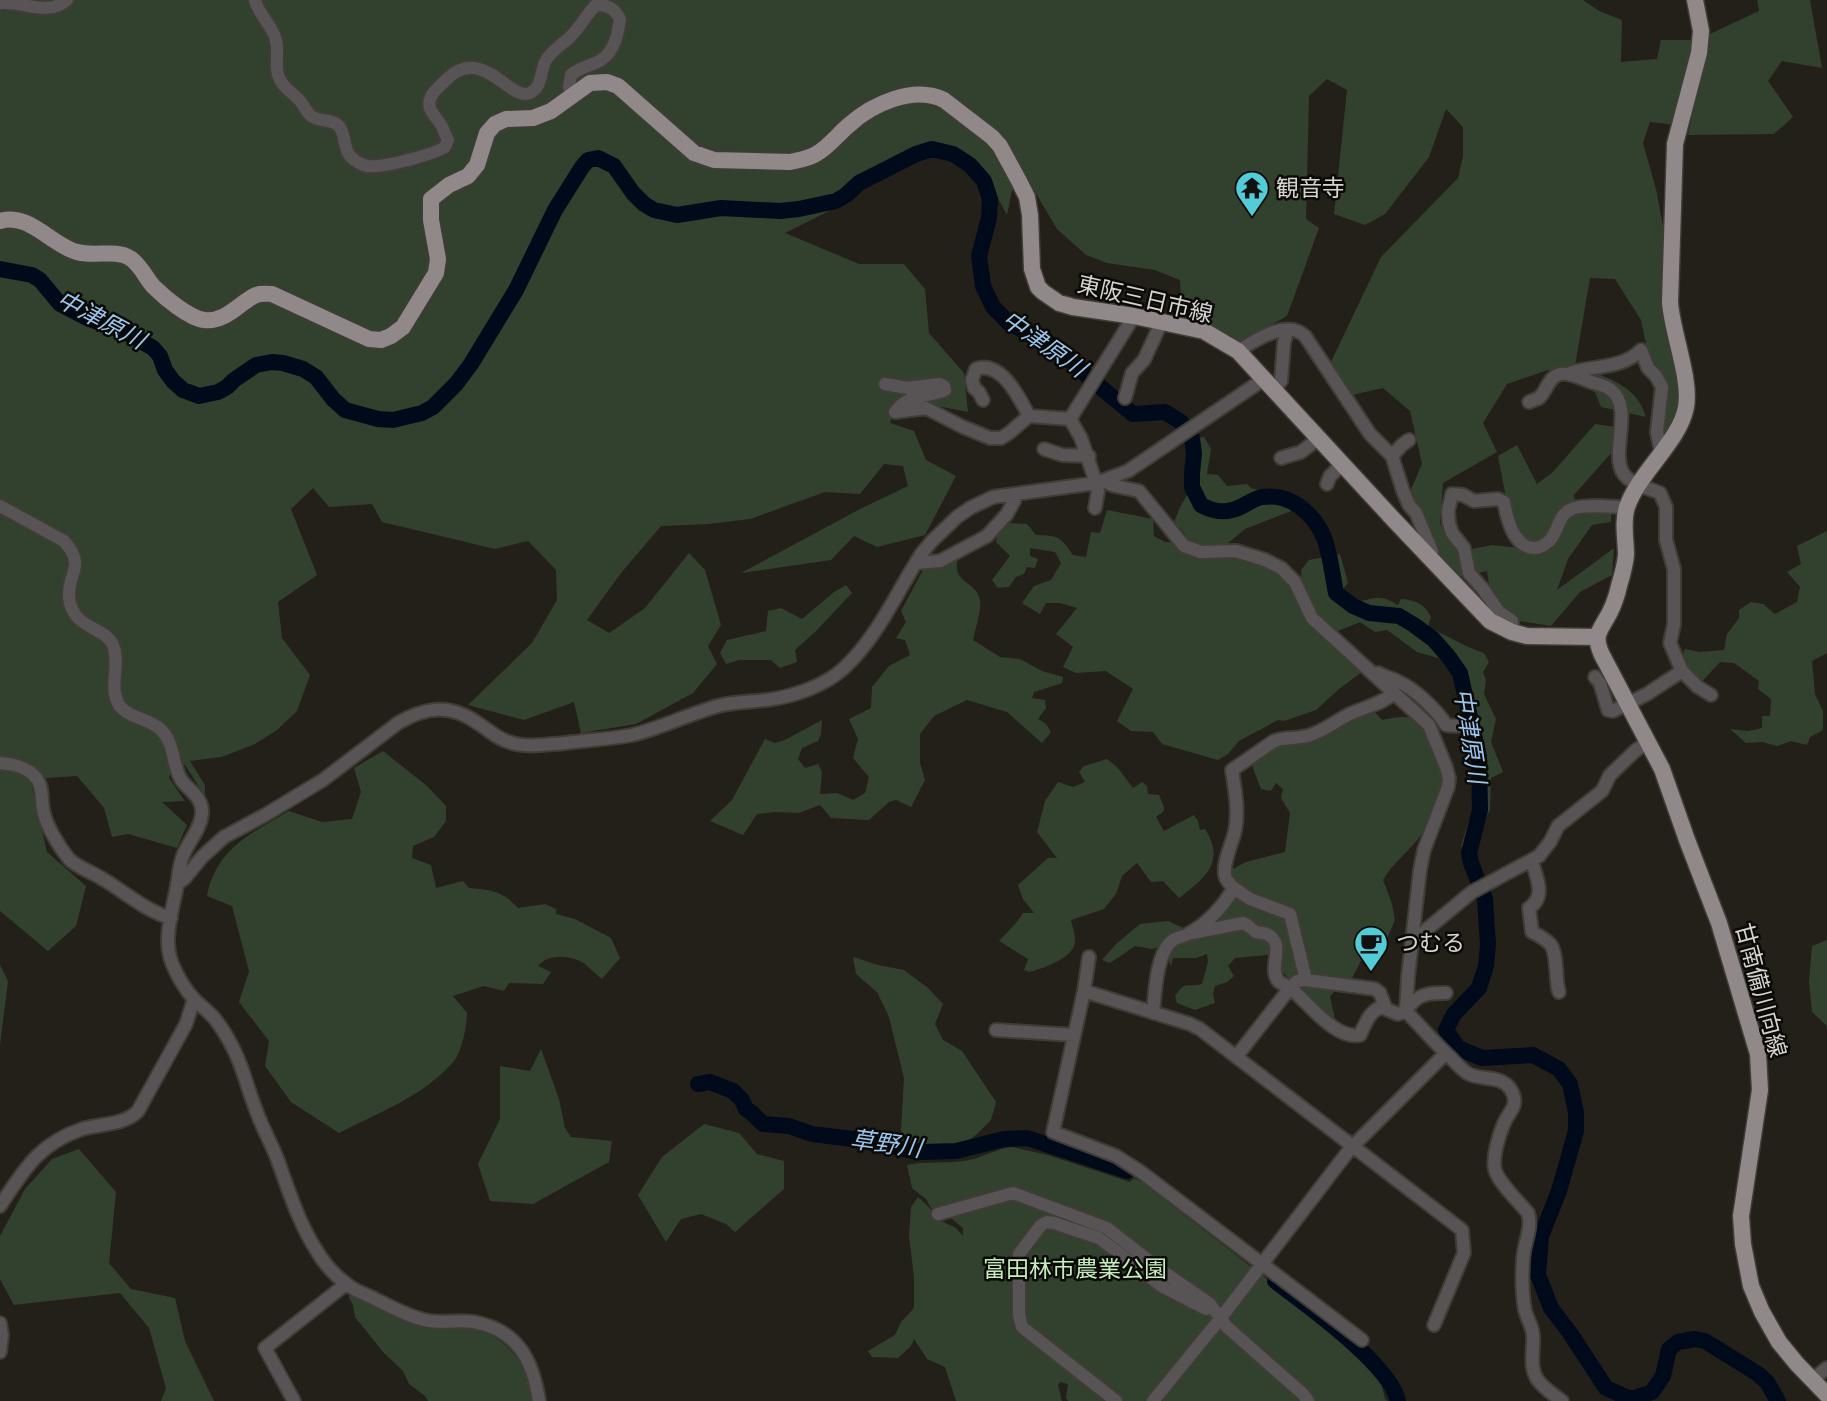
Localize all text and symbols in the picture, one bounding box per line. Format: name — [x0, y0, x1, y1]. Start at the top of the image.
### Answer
temple icon: 観音寺 — [1233, 169, 1271, 218]
place label: 観音寺 — [1276, 174, 1345, 202]
street label: 東阪三日市線 — [1075, 270, 1215, 328]
water label: 中津原川 — [52, 285, 153, 356]
water label: 中津原川 — [997, 305, 1094, 385]
water label: 中津原川 — [1449, 686, 1492, 789]
street label: 甘南備川向線 — [1730, 920, 1792, 1060]
cafe icon: つむる — [1352, 924, 1390, 973]
place label: つむる — [1396, 929, 1465, 957]
water label: 草野川 — [848, 1125, 927, 1163]
park label: 富田林市農業公園 — [983, 1255, 1167, 1283]

